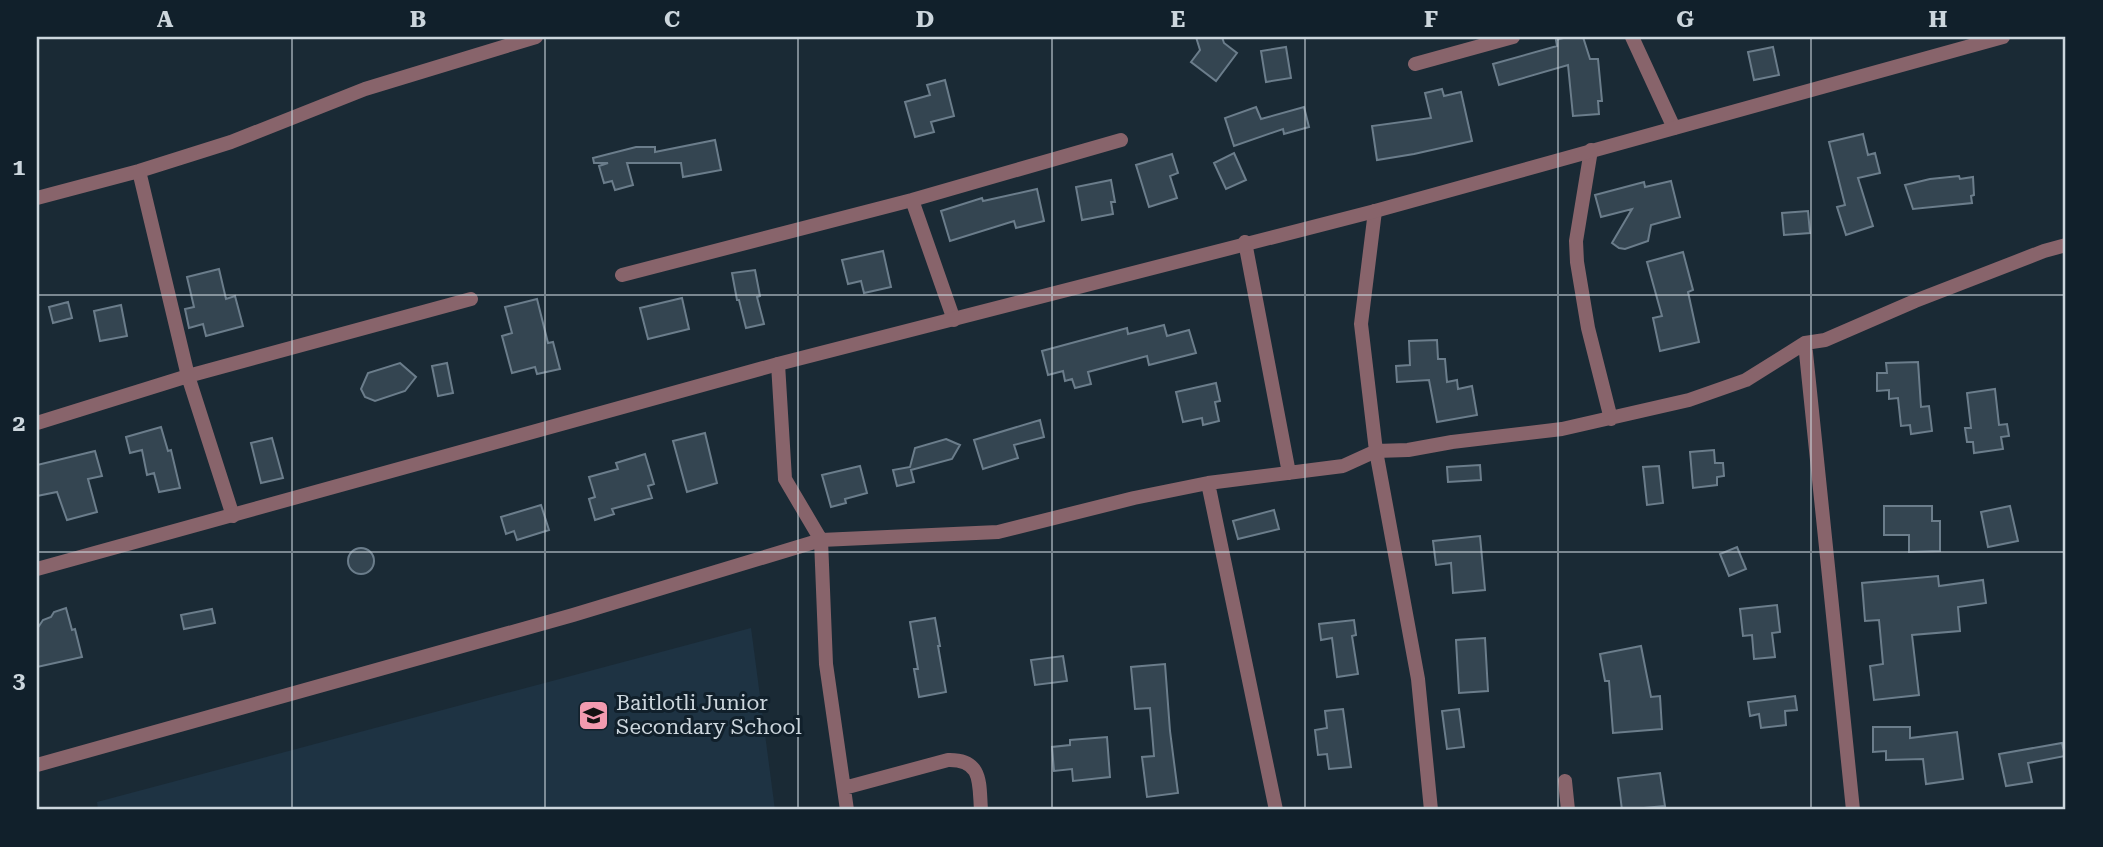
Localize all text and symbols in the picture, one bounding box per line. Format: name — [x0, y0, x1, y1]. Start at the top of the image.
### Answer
text: A — [157, 6, 174, 33]
text: B — [410, 6, 426, 33]
text: C — [664, 6, 680, 33]
text: D — [916, 6, 934, 33]
text: E — [1171, 6, 1185, 33]
text: F — [1424, 6, 1438, 33]
text: G — [1676, 6, 1694, 33]
text: H — [1929, 6, 1948, 33]
text: 1 — [13, 154, 26, 181]
text: 2 — [13, 410, 25, 437]
text: 3 — [13, 667, 26, 694]
place label: Baitlotli Junior Secondary School — [616, 691, 802, 739]
school or university icon: Baitlotli Junior Secondary School — [576, 698, 610, 732]

